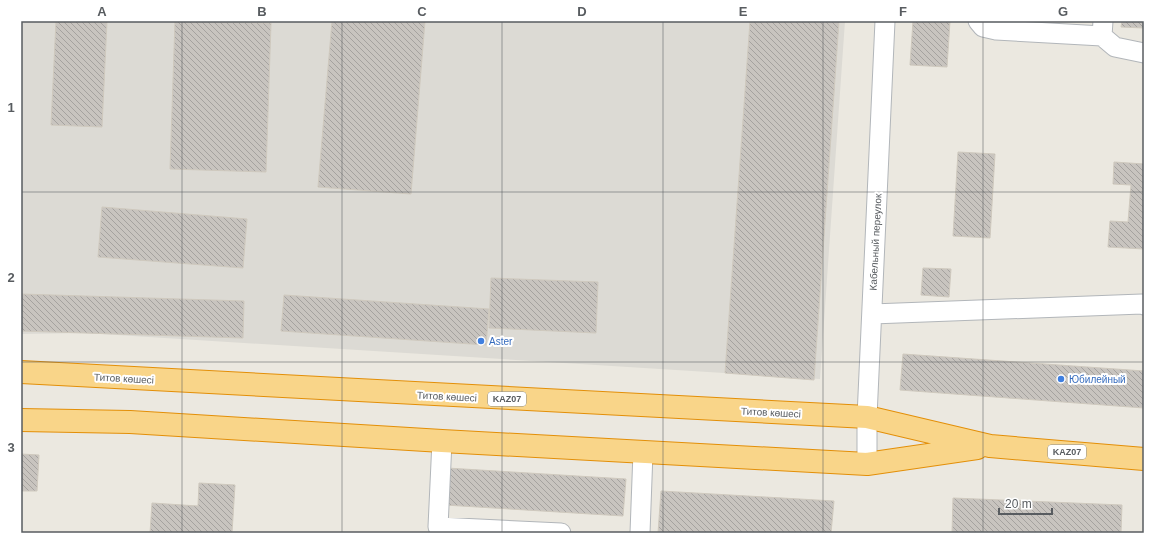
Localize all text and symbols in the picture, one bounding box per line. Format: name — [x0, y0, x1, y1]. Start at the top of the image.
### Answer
text: A — [97, 4, 107, 19]
text: B — [257, 4, 267, 19]
text: C — [417, 4, 427, 19]
text: D — [577, 4, 587, 19]
text: E — [739, 4, 748, 19]
text: F — [899, 4, 907, 19]
text: G — [1058, 4, 1068, 19]
text: 1 — [7, 100, 15, 115]
street label: Кабельный переулок — [867, 193, 884, 291]
text: 2 — [7, 270, 15, 285]
marker: Aster — [476, 336, 486, 346]
place label: Aster — [489, 336, 513, 347]
street label: Титов көшесі — [94, 371, 154, 386]
marker: Юбилейный — [1056, 374, 1066, 384]
place label: Юбилейный — [1069, 374, 1126, 385]
street label: Титов көшесі — [417, 389, 477, 404]
road number: KAZ07 — [488, 392, 526, 406]
street label: Титов көшесі — [741, 405, 801, 420]
text: 3 — [7, 440, 15, 455]
road number: KAZ07 — [1048, 445, 1086, 459]
scale bar — [999, 490, 1052, 516]
text: 20 m — [1005, 497, 1032, 511]

